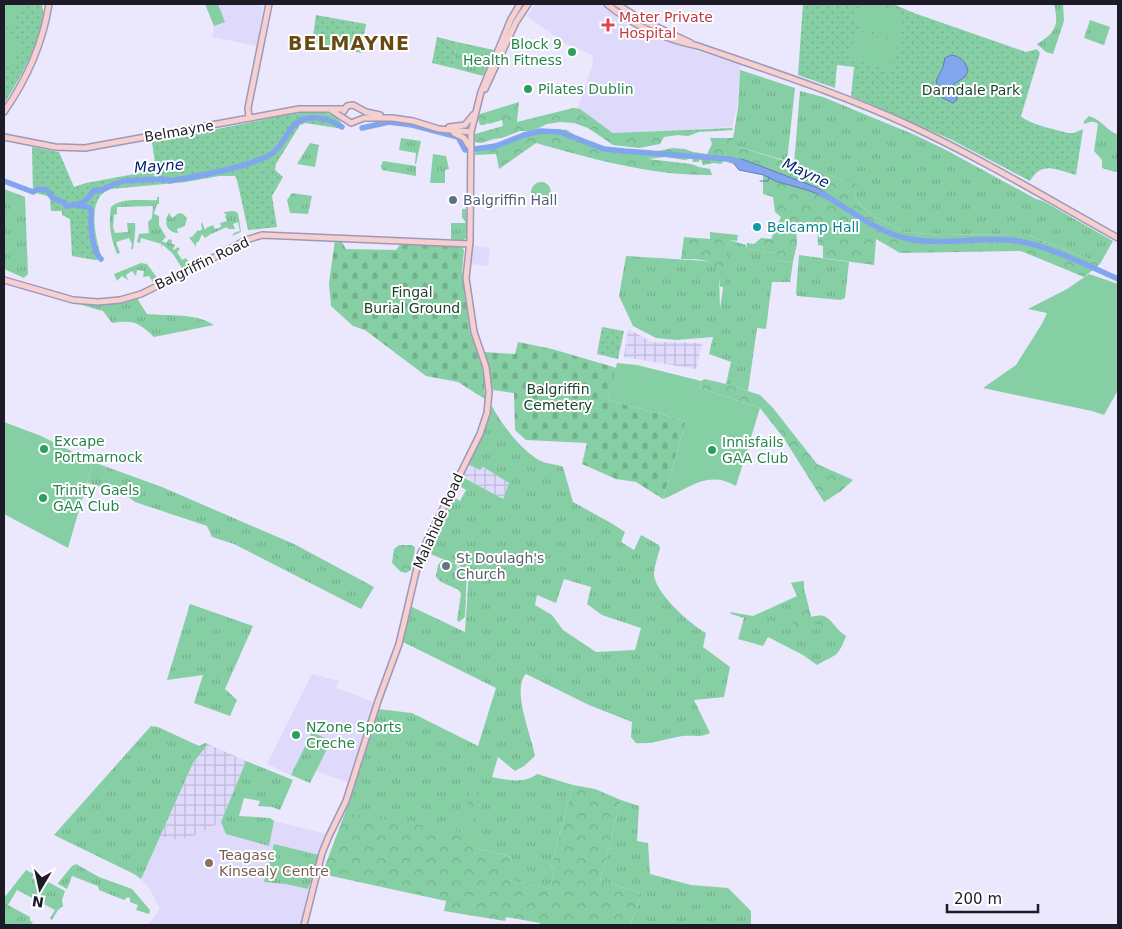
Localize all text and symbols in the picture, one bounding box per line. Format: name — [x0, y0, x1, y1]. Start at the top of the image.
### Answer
place label: Mater Private Hospital — [619, 9, 713, 41]
marker: Mater Private Hospital — [601, 18, 615, 32]
district label: BELMAYNE — [288, 32, 410, 54]
place label: Block 9 Health Fitness — [463, 36, 562, 68]
marker: Block 9 Health Fitness — [566, 46, 578, 58]
place label: Pilates Dublin — [538, 81, 634, 97]
park label: Darndale Park — [922, 82, 1021, 98]
marker: Pilates Dublin — [522, 83, 534, 95]
street label: Belmayne — [143, 117, 215, 145]
water label: Mayne — [780, 154, 832, 192]
water label: Mayne — [134, 155, 184, 177]
place label: Balgriffin Hall — [463, 192, 557, 208]
marker: Balgriffin Hall — [447, 194, 459, 206]
place label: Belcamp Hall — [767, 219, 859, 235]
marker: Belcamp Hall — [751, 221, 763, 233]
street label: Balgriffin Road — [152, 233, 252, 293]
park label: Fingal Burial Ground — [364, 284, 460, 316]
park label: Balgriffin Cemetery — [524, 381, 592, 413]
place label: Excape Portmarnock — [54, 433, 144, 465]
place label: Innisfails GAA Club — [722, 434, 788, 466]
marker: Excape Portmarnock — [38, 443, 50, 455]
marker: Innisfails GAA Club — [706, 444, 718, 456]
street label: Malahide Road — [410, 471, 466, 571]
place label: Trinity Gaels GAA Club — [52, 482, 139, 514]
marker: Trinity Gaels GAA Club — [37, 492, 49, 504]
place label: St Doulagh's Church — [456, 550, 544, 582]
marker: St Doulagh's Church — [440, 560, 452, 572]
place label: NZone Sports Creche — [306, 719, 401, 751]
marker: NZone Sports Creche — [290, 729, 302, 741]
place label: Teagasc Kinsealy Centre — [218, 847, 329, 879]
marker: Teagasc Kinsealy Centre — [203, 857, 215, 869]
north arrow — [15, 864, 65, 914]
scale bar — [947, 882, 1038, 914]
text: 200 m — [954, 890, 1002, 908]
text: N — [31, 893, 45, 911]

